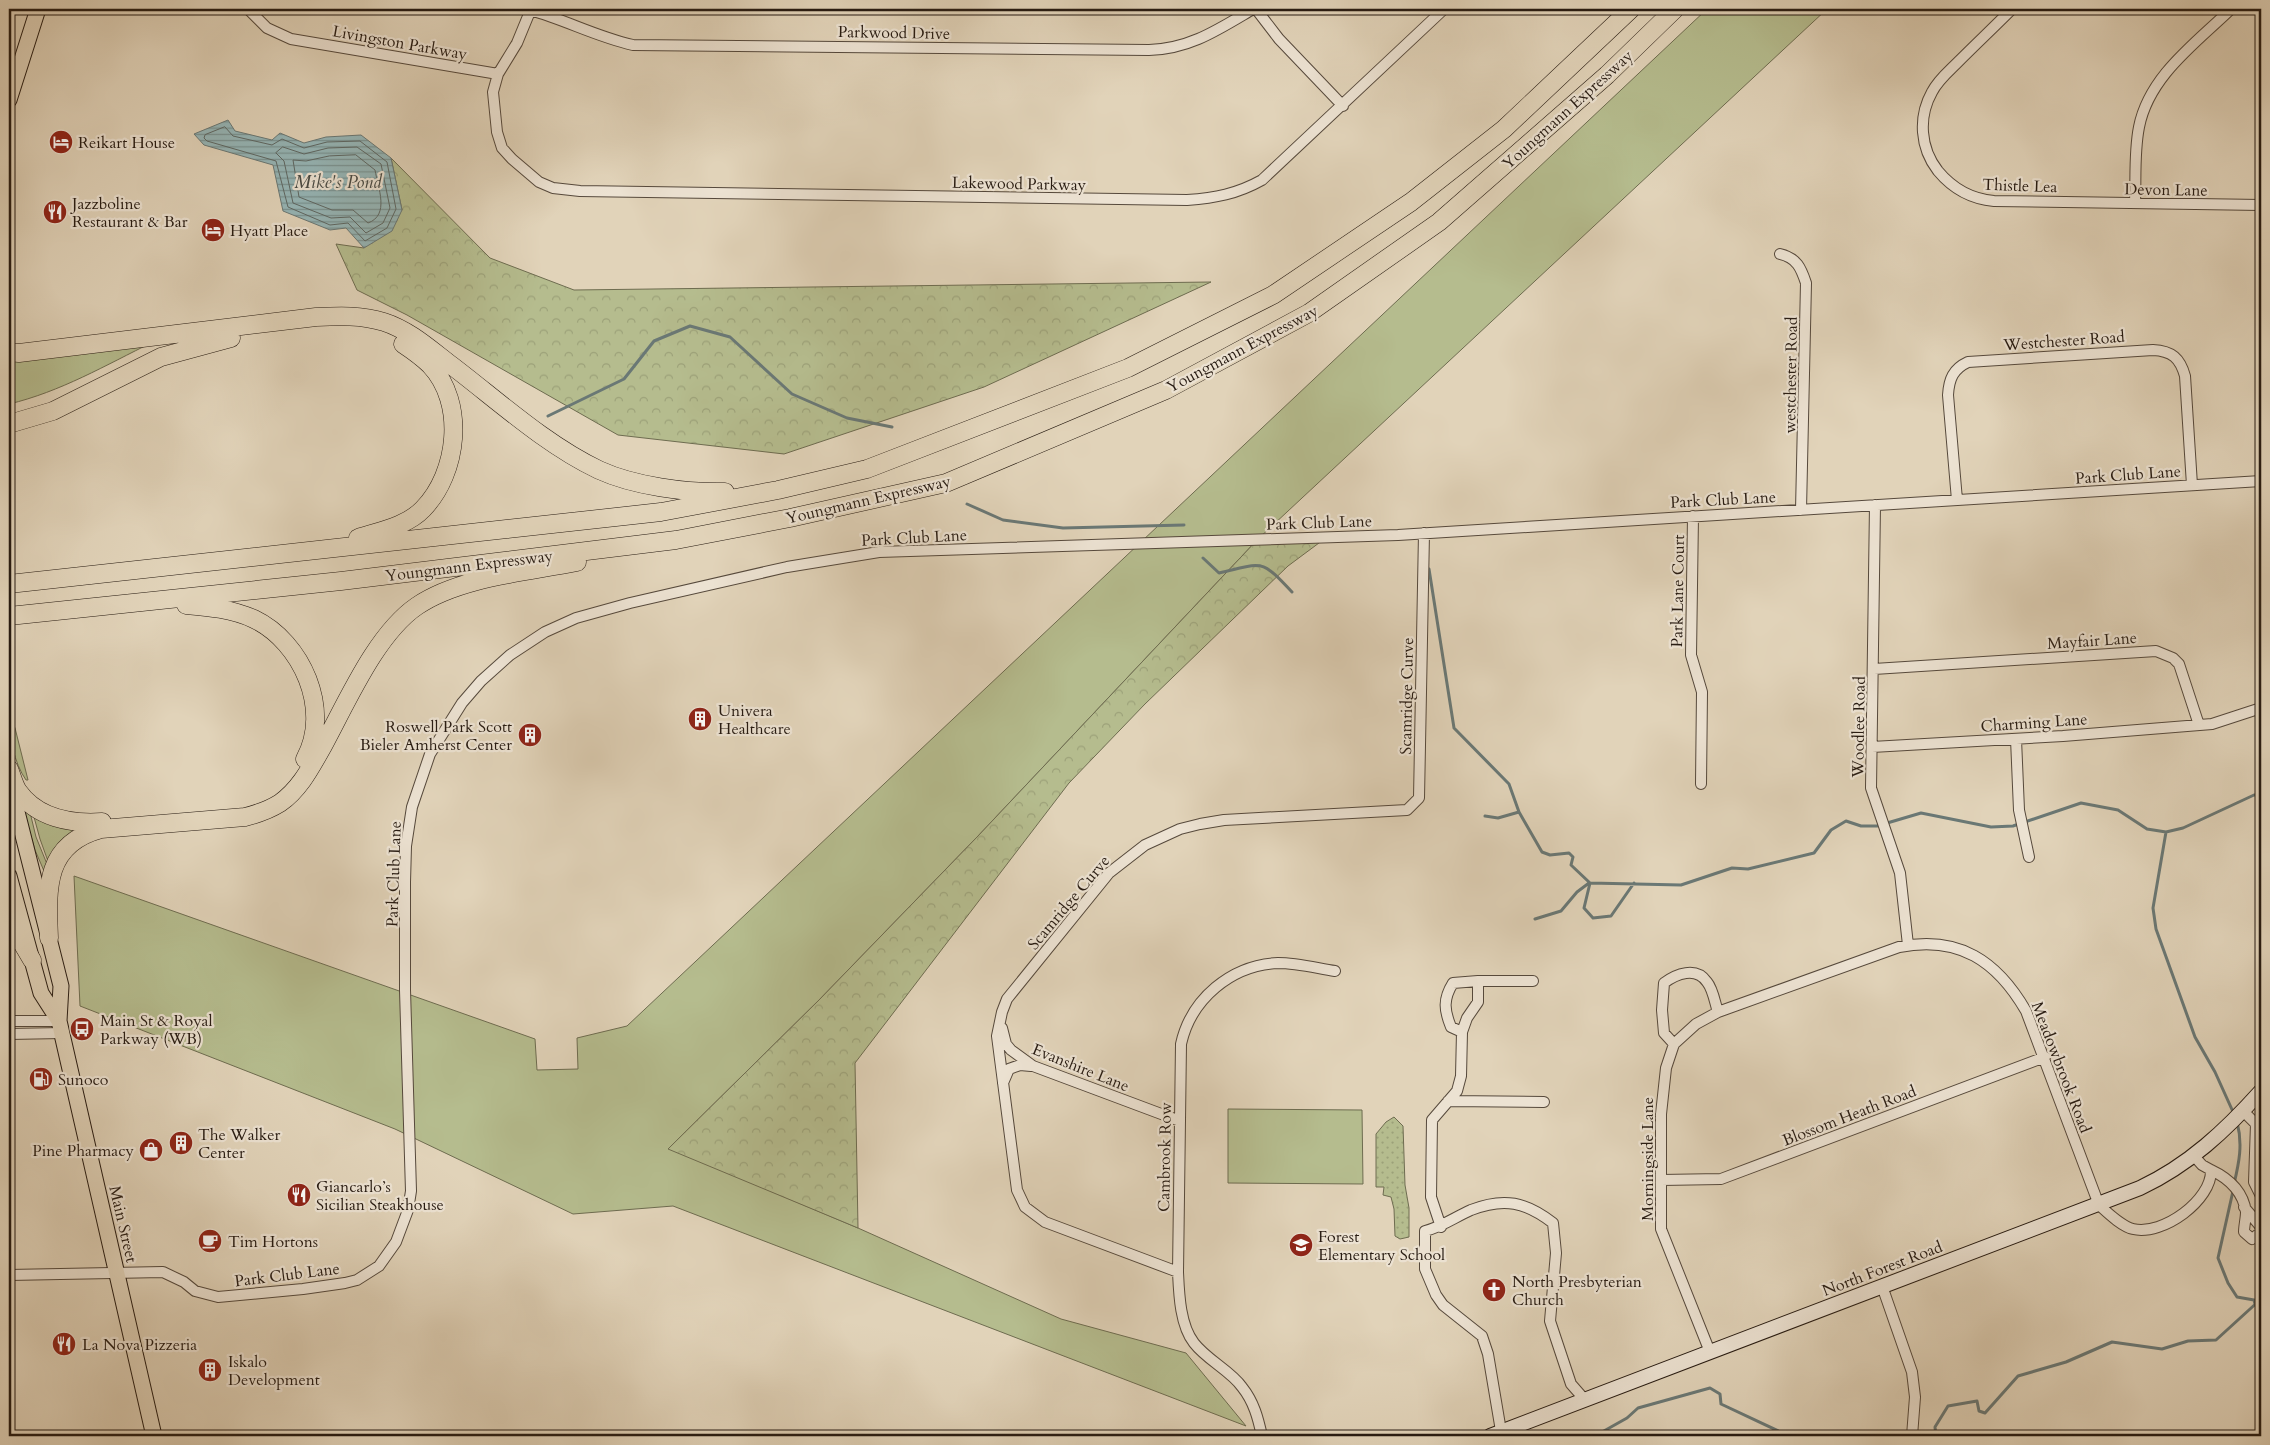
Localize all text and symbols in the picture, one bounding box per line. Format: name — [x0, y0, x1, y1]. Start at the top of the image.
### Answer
street label: Livingston Parkway — [331, 20, 469, 66]
street label: Parkwood Drive — [838, 21, 950, 45]
street label: Youngmann Expressway — [1498, 45, 1638, 174]
hotel icon: Reikart House — [48, 129, 74, 155]
place label: Reikart House — [78, 132, 175, 154]
water label: Mike's Pond — [294, 170, 383, 195]
street label: Lakewood Parkway — [952, 172, 1087, 196]
street label: Thistle Lea — [1982, 174, 2058, 198]
street label: Devon Lane — [2124, 178, 2208, 202]
place label: Jazzboline Restaurant & Bar — [70, 193, 188, 233]
restaurant icon: Jazzboline Restaurant & Bar — [42, 199, 68, 225]
hotel icon: Hyatt Place — [200, 217, 226, 243]
place label: Hyatt Place — [230, 220, 308, 242]
street label: Youngmann Expressway — [1163, 299, 1323, 398]
street label: westchester Road — [1779, 316, 1803, 434]
street label: Westchester Road — [2002, 326, 2126, 356]
street label: Park Club Lane — [2074, 460, 2182, 490]
street label: Youngmann Expressway — [784, 470, 953, 530]
street label: Park Club Lane — [1670, 486, 1777, 514]
street label: Park Club Lane — [1266, 510, 1372, 536]
street label: Park Club Lane — [861, 524, 968, 552]
street label: Park Lane Court — [1666, 534, 1690, 648]
street label: Youngmann Expressway — [384, 545, 555, 587]
street label: Mayfair Lane — [2047, 627, 2138, 655]
street label: Scamridge Curve — [1395, 637, 1419, 755]
street label: Woodlee Road — [1847, 676, 1871, 779]
place label: Univera Healthcare — [718, 700, 791, 740]
building icon: Univera Healthcare — [687, 706, 713, 732]
street label: Charming Lane — [1980, 708, 2088, 738]
place label: Roswell Park Scott Bieler Amherst Center — [360, 716, 512, 756]
building icon: Roswell Park Scott Bieler Amherst Center — [517, 722, 543, 748]
street label: Park Club Lane — [381, 821, 407, 927]
street label: Scamridge Curve — [1023, 851, 1115, 955]
street label: Meadowbrook Road — [2026, 999, 2096, 1137]
place label: Main St & Royal Parkway (WB) — [100, 1010, 213, 1050]
bus stop icon: Main St & Royal Parkway (WB) — [69, 1016, 95, 1042]
street label: Evanshire Lane — [1029, 1038, 1132, 1097]
fuel station icon: Sunoco — [28, 1066, 54, 1092]
place label: Sunoco — [58, 1069, 109, 1091]
street label: Blossom Heath Road — [1779, 1080, 1920, 1152]
street label: Morningside Lane — [1637, 1097, 1659, 1221]
street label: Cambrook Row — [1153, 1102, 1177, 1212]
place label: The Walker Center — [198, 1124, 281, 1164]
building icon: The Walker Center — [168, 1130, 194, 1156]
shop icon: Pine Pharmacy — [138, 1137, 164, 1163]
place label: Pine Pharmacy — [32, 1140, 135, 1162]
place label: Giancarlo’s Sicilian Steakhouse — [316, 1176, 444, 1216]
restaurant icon: Giancarlo’s Sicilian Steakhouse — [286, 1182, 312, 1208]
street label: Main Street — [103, 1184, 143, 1265]
place label: Forest Elementary School — [1318, 1226, 1445, 1266]
cafe icon: Tim Hortons — [197, 1228, 223, 1254]
place label: Tim Hortons — [228, 1231, 318, 1253]
school or university icon: Forest Elementary School — [1288, 1232, 1314, 1258]
street label: North Forest Road — [1819, 1236, 1946, 1302]
street label: Park Club Lane — [233, 1258, 341, 1292]
place label: North Presbyterian Church — [1512, 1271, 1642, 1311]
church icon: North Presbyterian Church — [1481, 1277, 1507, 1303]
restaurant icon: La Nova Pizzeria — [51, 1331, 77, 1357]
place label: La Nova Pizzeria — [82, 1334, 197, 1356]
place label: Iskalo Development — [228, 1351, 320, 1391]
building icon: Iskalo Development — [197, 1357, 223, 1383]

